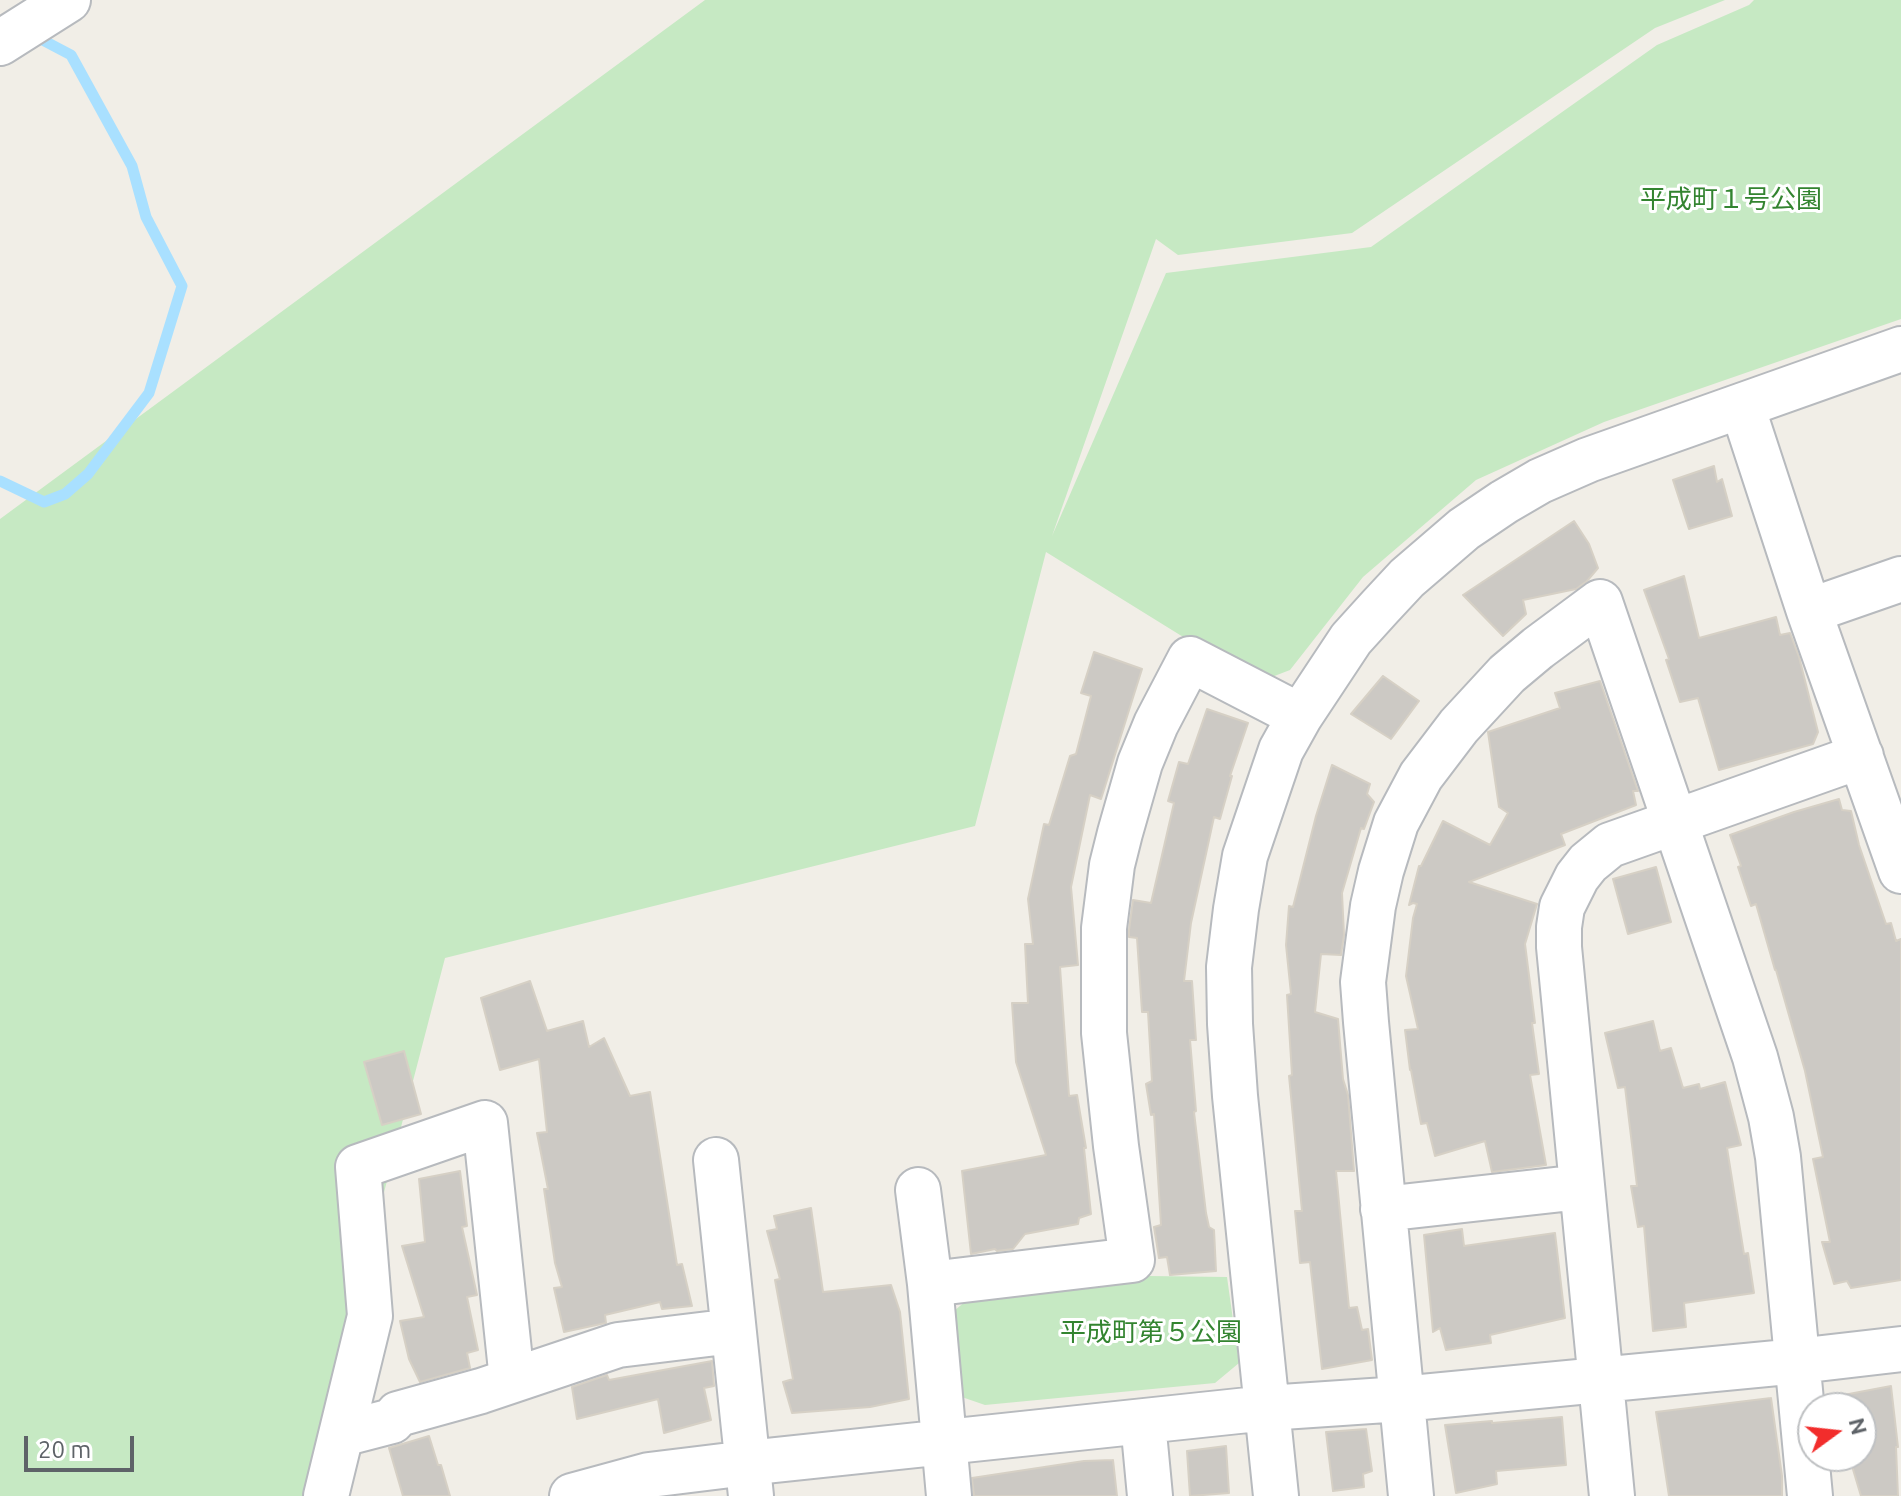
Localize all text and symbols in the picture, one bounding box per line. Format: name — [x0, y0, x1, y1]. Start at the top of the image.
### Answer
park label: 平成町１号公園 — [1640, 183, 1822, 215]
park label: 平成町第５公園 — [1060, 1316, 1242, 1348]
north arrow — [1797, 1392, 1877, 1472]
text: N — [1845, 1415, 1873, 1437]
scale bar — [28, 1420, 138, 1470]
text: 20 m — [38, 1436, 91, 1463]

